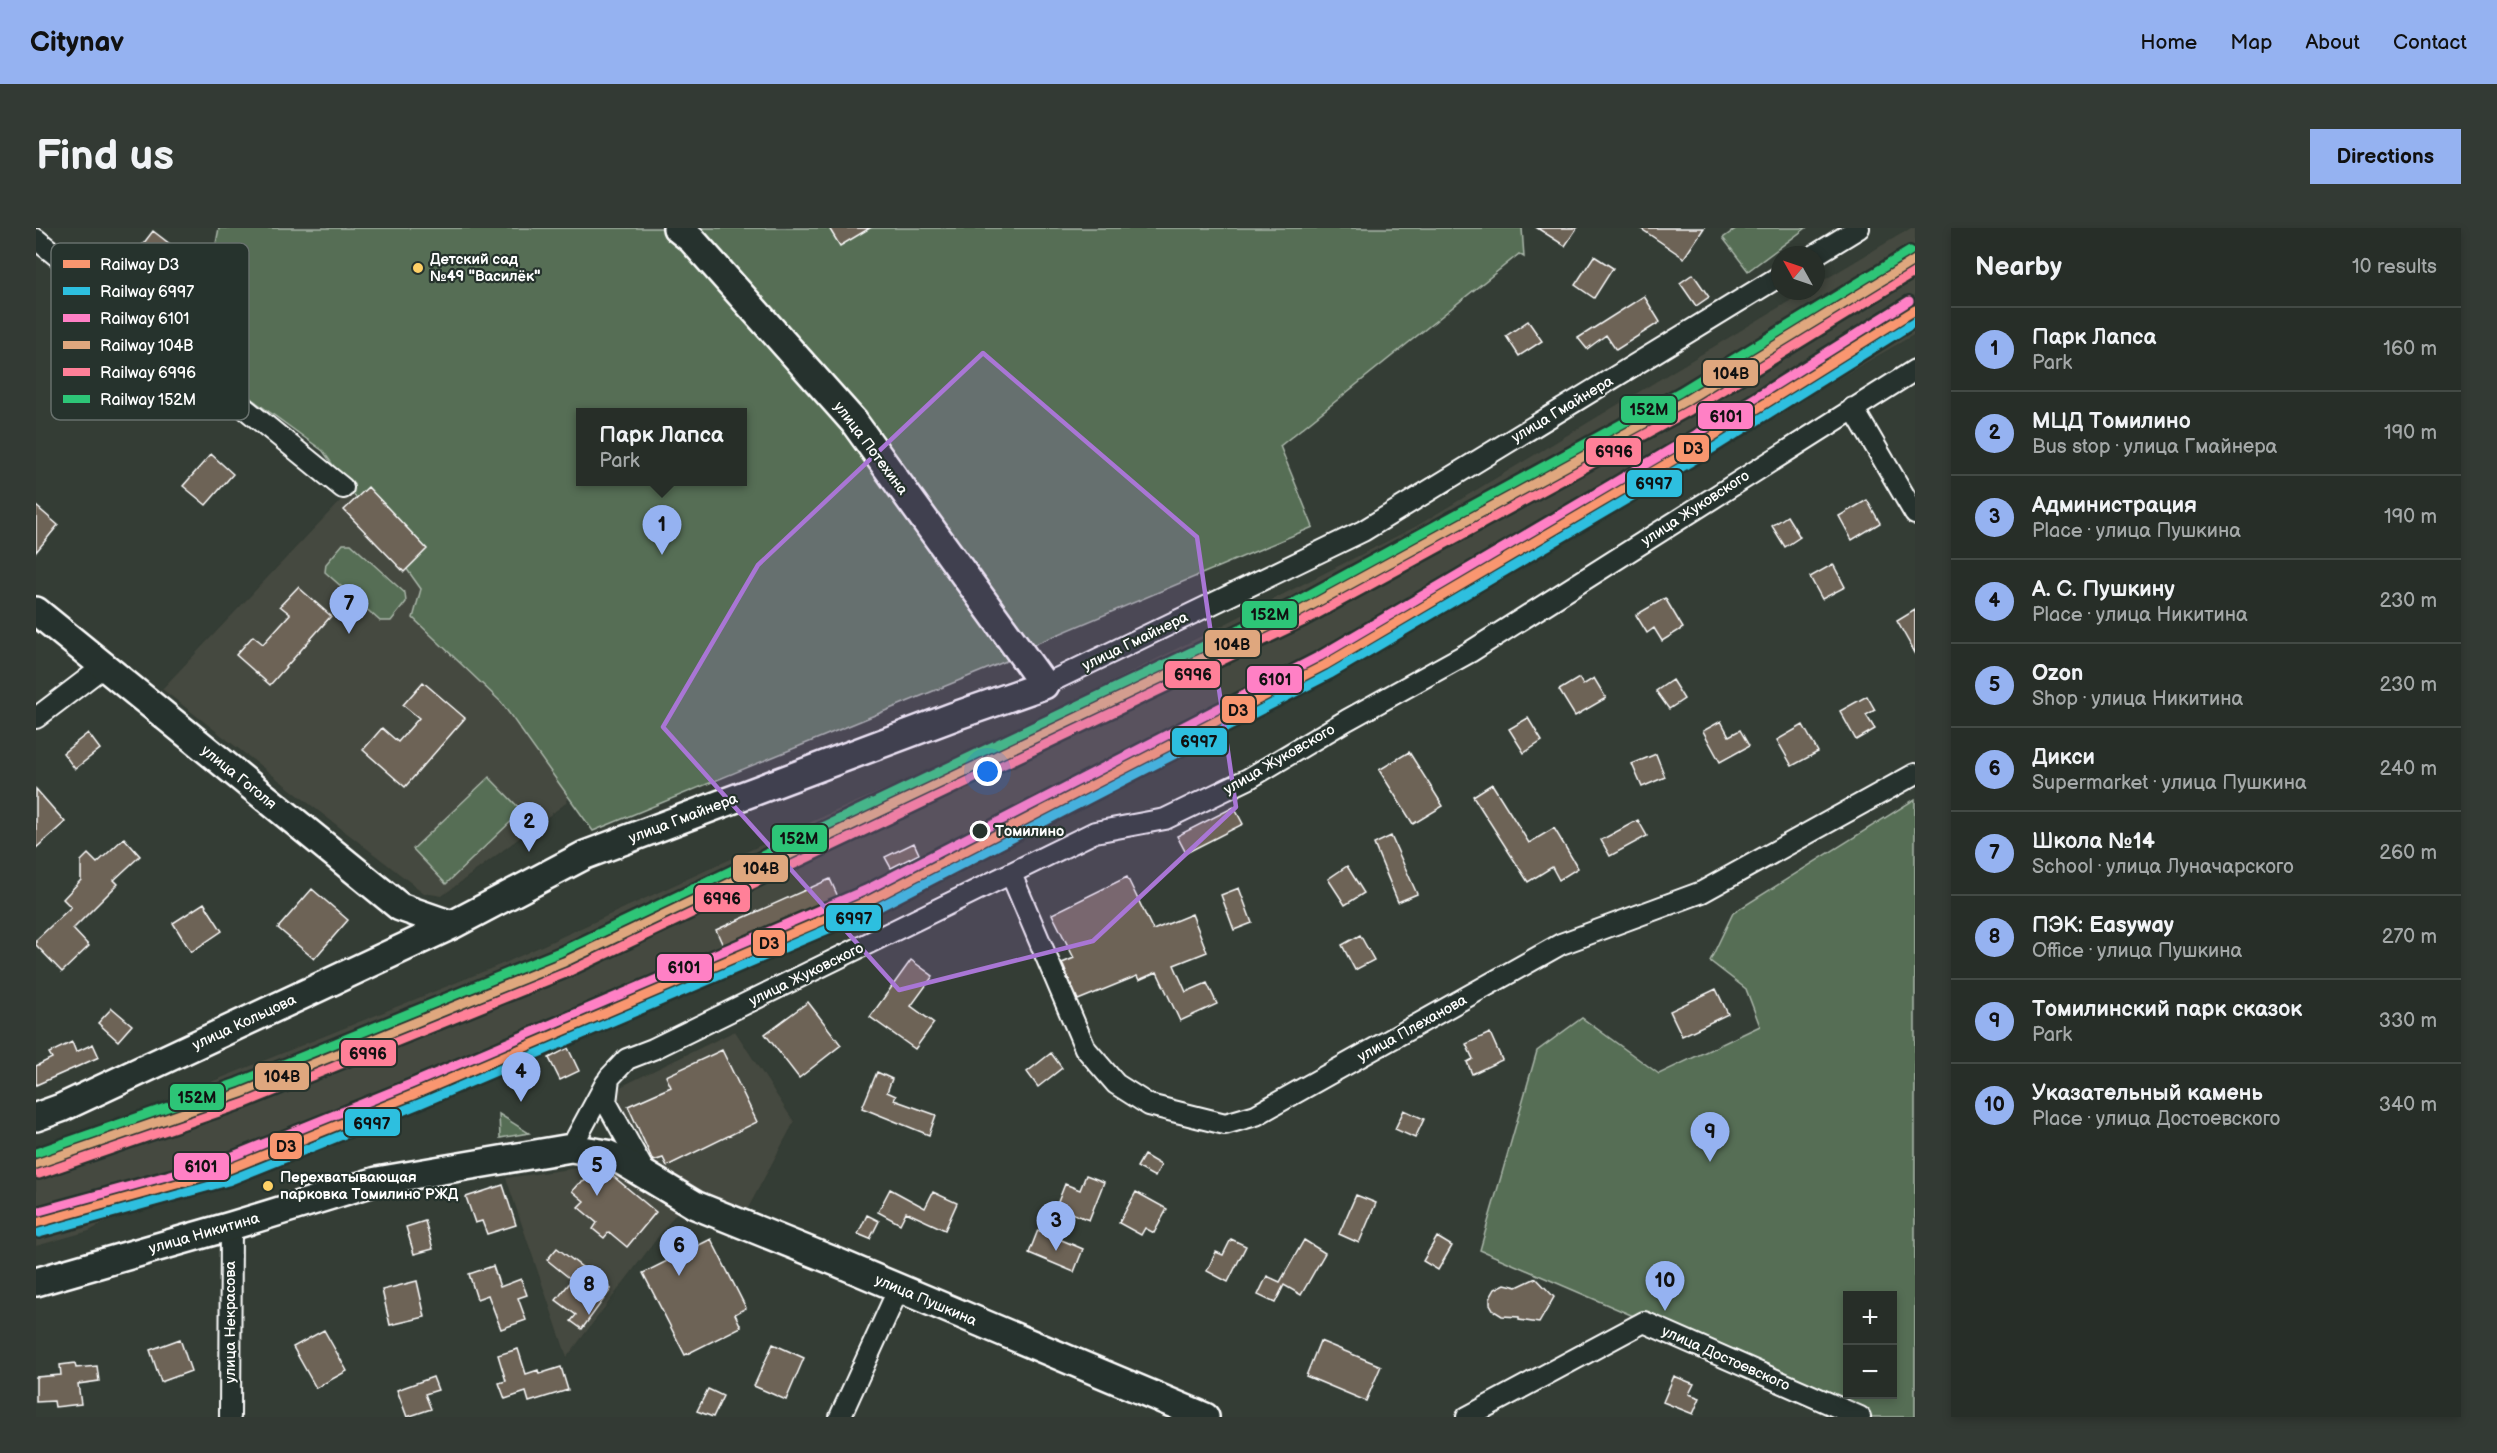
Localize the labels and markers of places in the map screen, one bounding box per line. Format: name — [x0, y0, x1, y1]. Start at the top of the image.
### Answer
place label: Детский сад №49 "Василёк" — [430, 250, 541, 286]
marker: Детский сад №49 "Василёк" — [411, 261, 425, 275]
pin: 1 — [642, 506, 682, 555]
pin: 7 — [330, 584, 368, 634]
pin: 2 — [510, 802, 548, 852]
marker: Томилино — [970, 821, 990, 841]
place label: Томилино — [995, 822, 1064, 841]
pin: 4 — [502, 1052, 540, 1102]
pin: 9 — [1690, 1112, 1730, 1162]
pin: 5 — [578, 1146, 616, 1196]
place label: Перехватывающая парковка Томилино РЖД — [280, 1168, 459, 1204]
marker: Перехватывающая парковка Томилино РЖД — [261, 1179, 275, 1193]
pin: 3 — [1036, 1202, 1076, 1251]
pin: 6 — [660, 1226, 698, 1276]
pin: 10 — [1646, 1262, 1684, 1311]
pin: 8 — [570, 1266, 608, 1315]

